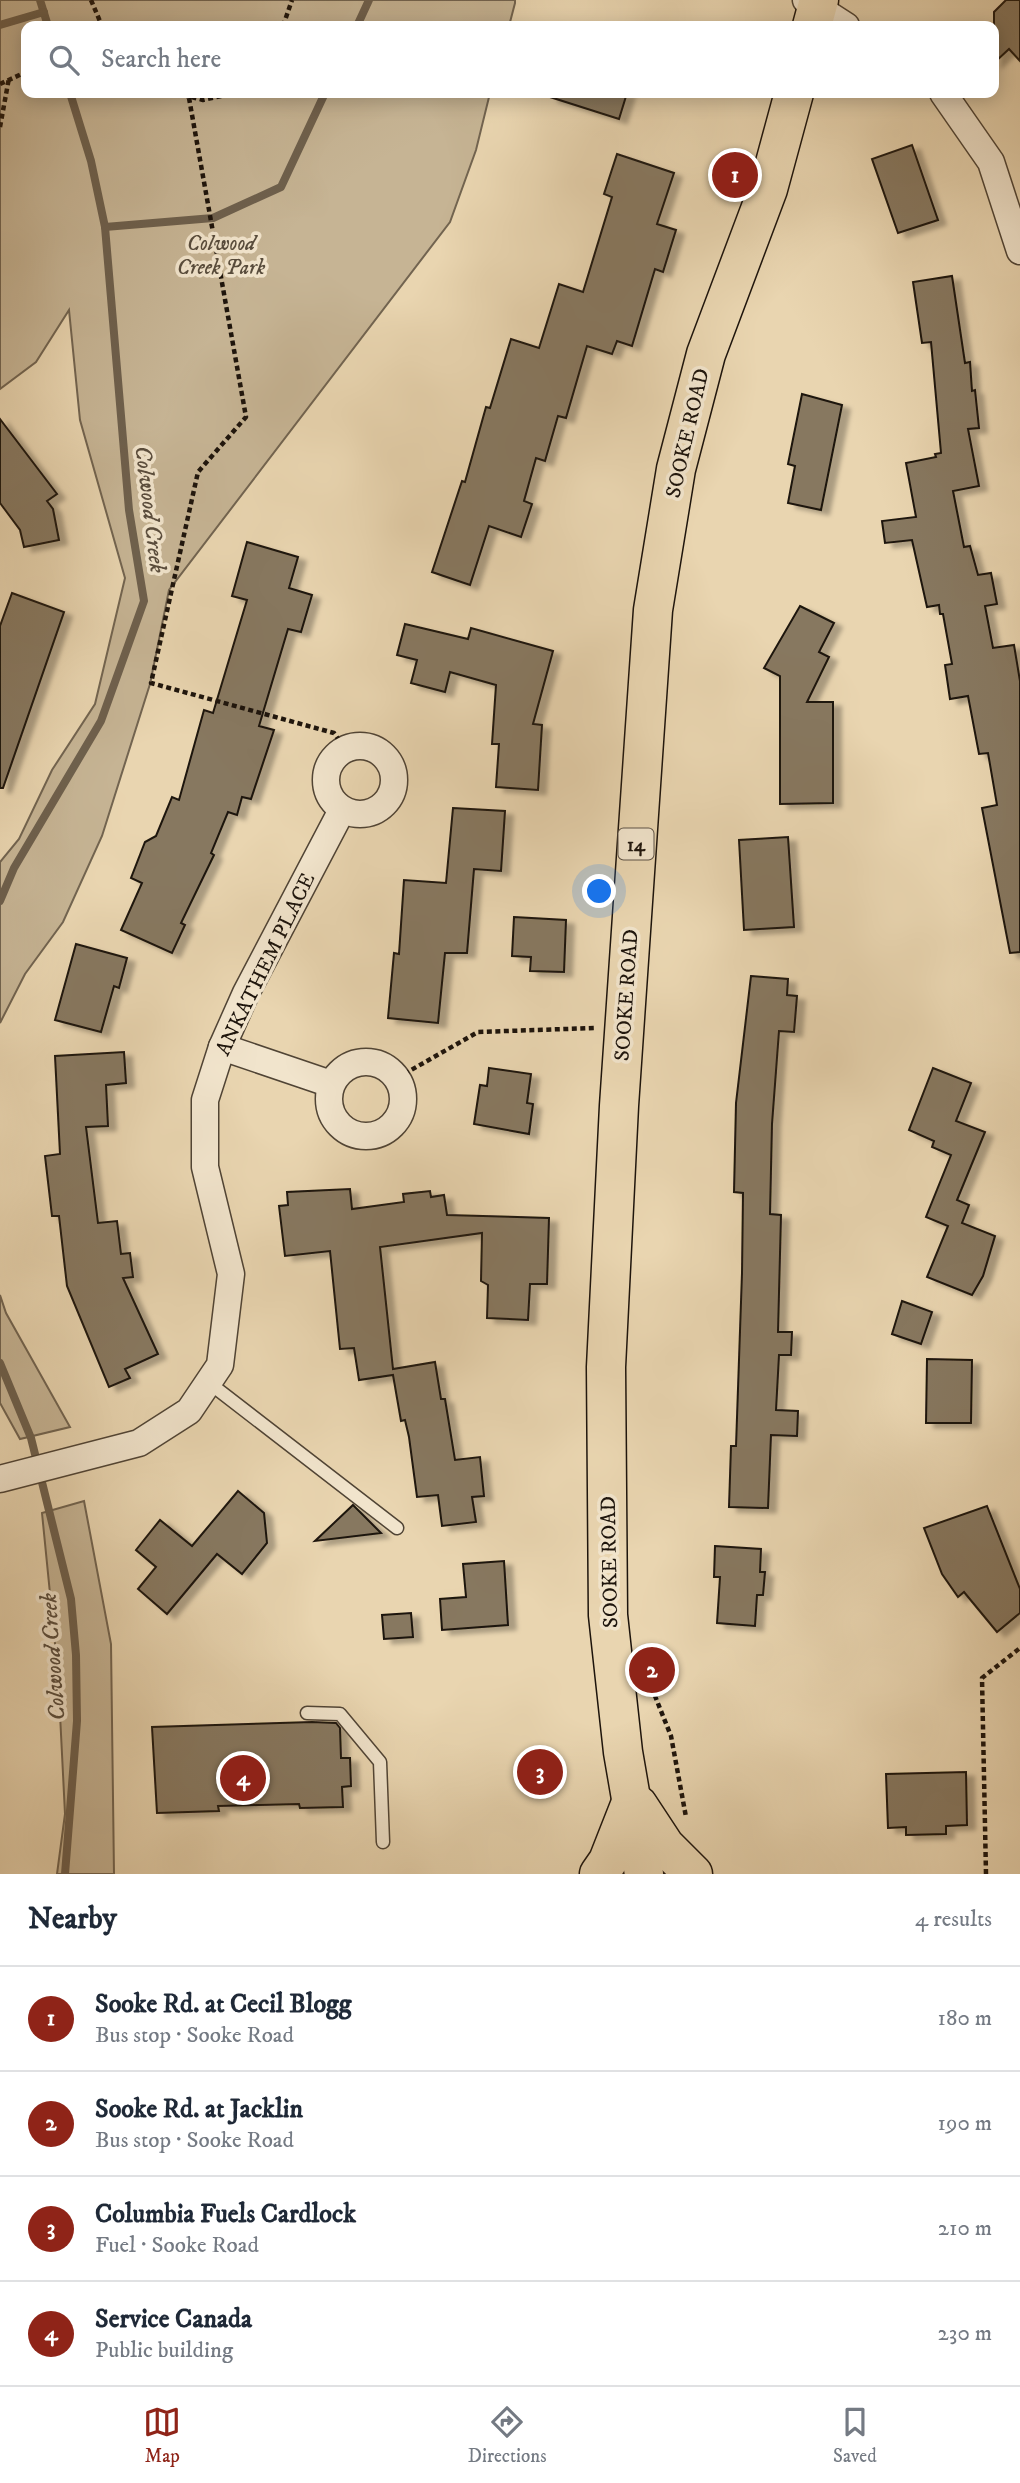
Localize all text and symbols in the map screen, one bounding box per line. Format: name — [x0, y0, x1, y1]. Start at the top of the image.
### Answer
search box — [21, 21, 999, 98]
icon: search — [45, 41, 83, 79]
text: Search here — [101, 43, 221, 76]
pin: 1 — [712, 149, 758, 201]
park label: Colwood Creek Park — [177, 231, 265, 281]
street label: SOOKE ROAD — [660, 366, 716, 501]
water label: Colwood Creek — [127, 444, 172, 575]
road number: 14 — [618, 828, 654, 860]
street label: ANKATHEM PLACE — [210, 869, 321, 1060]
your location — [582, 874, 616, 908]
street label: SOOKE ROAD — [609, 928, 645, 1062]
street label: SOOKE ROAD — [596, 1496, 624, 1628]
water label: Colwood Creek — [35, 1592, 72, 1722]
pin: 2 — [629, 1644, 675, 1696]
pin: 3 — [517, 1746, 563, 1798]
pin: 4 — [220, 1752, 266, 1804]
text: Nearby — [28, 1901, 117, 1938]
text: 4 results — [915, 1905, 992, 1934]
text: Sooke Rd. at Cecil Blogg — [95, 1988, 351, 2021]
text: 1 — [47, 2004, 55, 2033]
text: 180 m — [937, 2004, 992, 2033]
text: Bus stop · Sooke Road — [95, 2021, 294, 2050]
text: Sooke Rd. at Jacklin — [95, 2093, 303, 2126]
text: 2 — [45, 2109, 57, 2138]
text: 190 m — [938, 2109, 992, 2138]
text: Bus stop · Sooke Road — [95, 2126, 294, 2155]
text: Columbia Fuels Cardlock — [95, 2198, 356, 2231]
text: 3 — [47, 2214, 55, 2243]
text: 210 m — [938, 2214, 992, 2243]
text: Fuel · Sooke Road — [95, 2231, 259, 2260]
text: Service Canada — [95, 2303, 252, 2336]
text: 4 — [44, 2319, 58, 2348]
text: 230 m — [938, 2319, 992, 2348]
text: Public building — [95, 2336, 233, 2365]
tab: Map — [143, 2403, 181, 2468]
tab: Directions — [468, 2403, 547, 2468]
tab: Saved — [833, 2403, 877, 2468]

